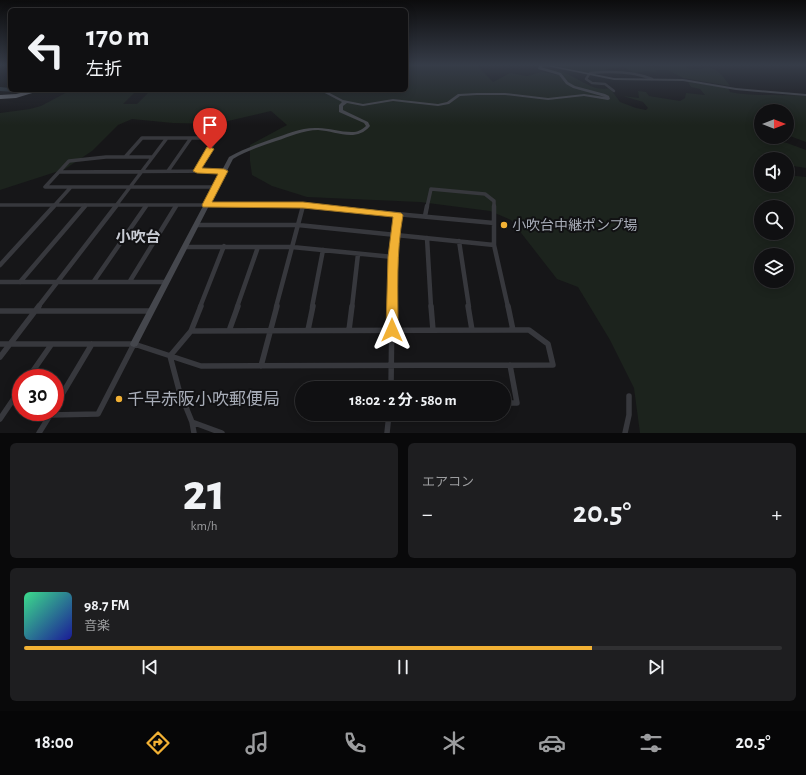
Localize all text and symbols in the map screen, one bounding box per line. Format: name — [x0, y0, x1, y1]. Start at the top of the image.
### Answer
text: 170 m — [86, 23, 150, 51]
icon: left — [20, 24, 72, 76]
text: 左折 — [86, 61, 122, 79]
north arrow — [754, 104, 794, 144]
map controls — [754, 104, 794, 288]
pin — [193, 108, 227, 149]
icon: arrive — [199, 114, 221, 136]
button: sound — [754, 152, 794, 192]
button: search — [754, 200, 794, 240]
place label: 小吹台中継ポンプ場 — [512, 217, 638, 233]
marker: 小吹台中継ポンプ場 — [499, 220, 509, 230]
district label: 小吹台 — [115, 229, 161, 245]
button: layers — [754, 248, 794, 288]
position arrow — [371, 309, 413, 351]
speed limit sign: 30 — [12, 369, 64, 421]
place label: 千早赤阪小吹郵便局 — [127, 390, 280, 408]
text: 18:02 · 2 分 · 580 m — [349, 393, 457, 408]
marker: 千早赤阪小吹郵便局 — [114, 394, 124, 404]
text: 21 — [182, 467, 226, 519]
text: エアコン — [422, 476, 474, 489]
text: 20.5° — [573, 498, 631, 528]
text: − — [422, 503, 433, 525]
text: + — [771, 503, 782, 525]
text: km/h — [191, 520, 217, 533]
text: 98.7 FM — [84, 598, 129, 613]
text: 音楽 — [84, 620, 110, 633]
icon: previous — [139, 656, 161, 678]
icon: pause — [392, 656, 414, 678]
icon: next — [645, 656, 667, 678]
icon: directions — [144, 729, 172, 757]
icon: music — [243, 729, 271, 757]
icon: phone — [341, 729, 369, 757]
icon: climate — [440, 729, 468, 757]
icon: car — [538, 729, 566, 757]
icon: filters — [637, 729, 665, 757]
text: 18:00 — [35, 734, 74, 752]
text: 20.5° — [736, 734, 771, 752]

